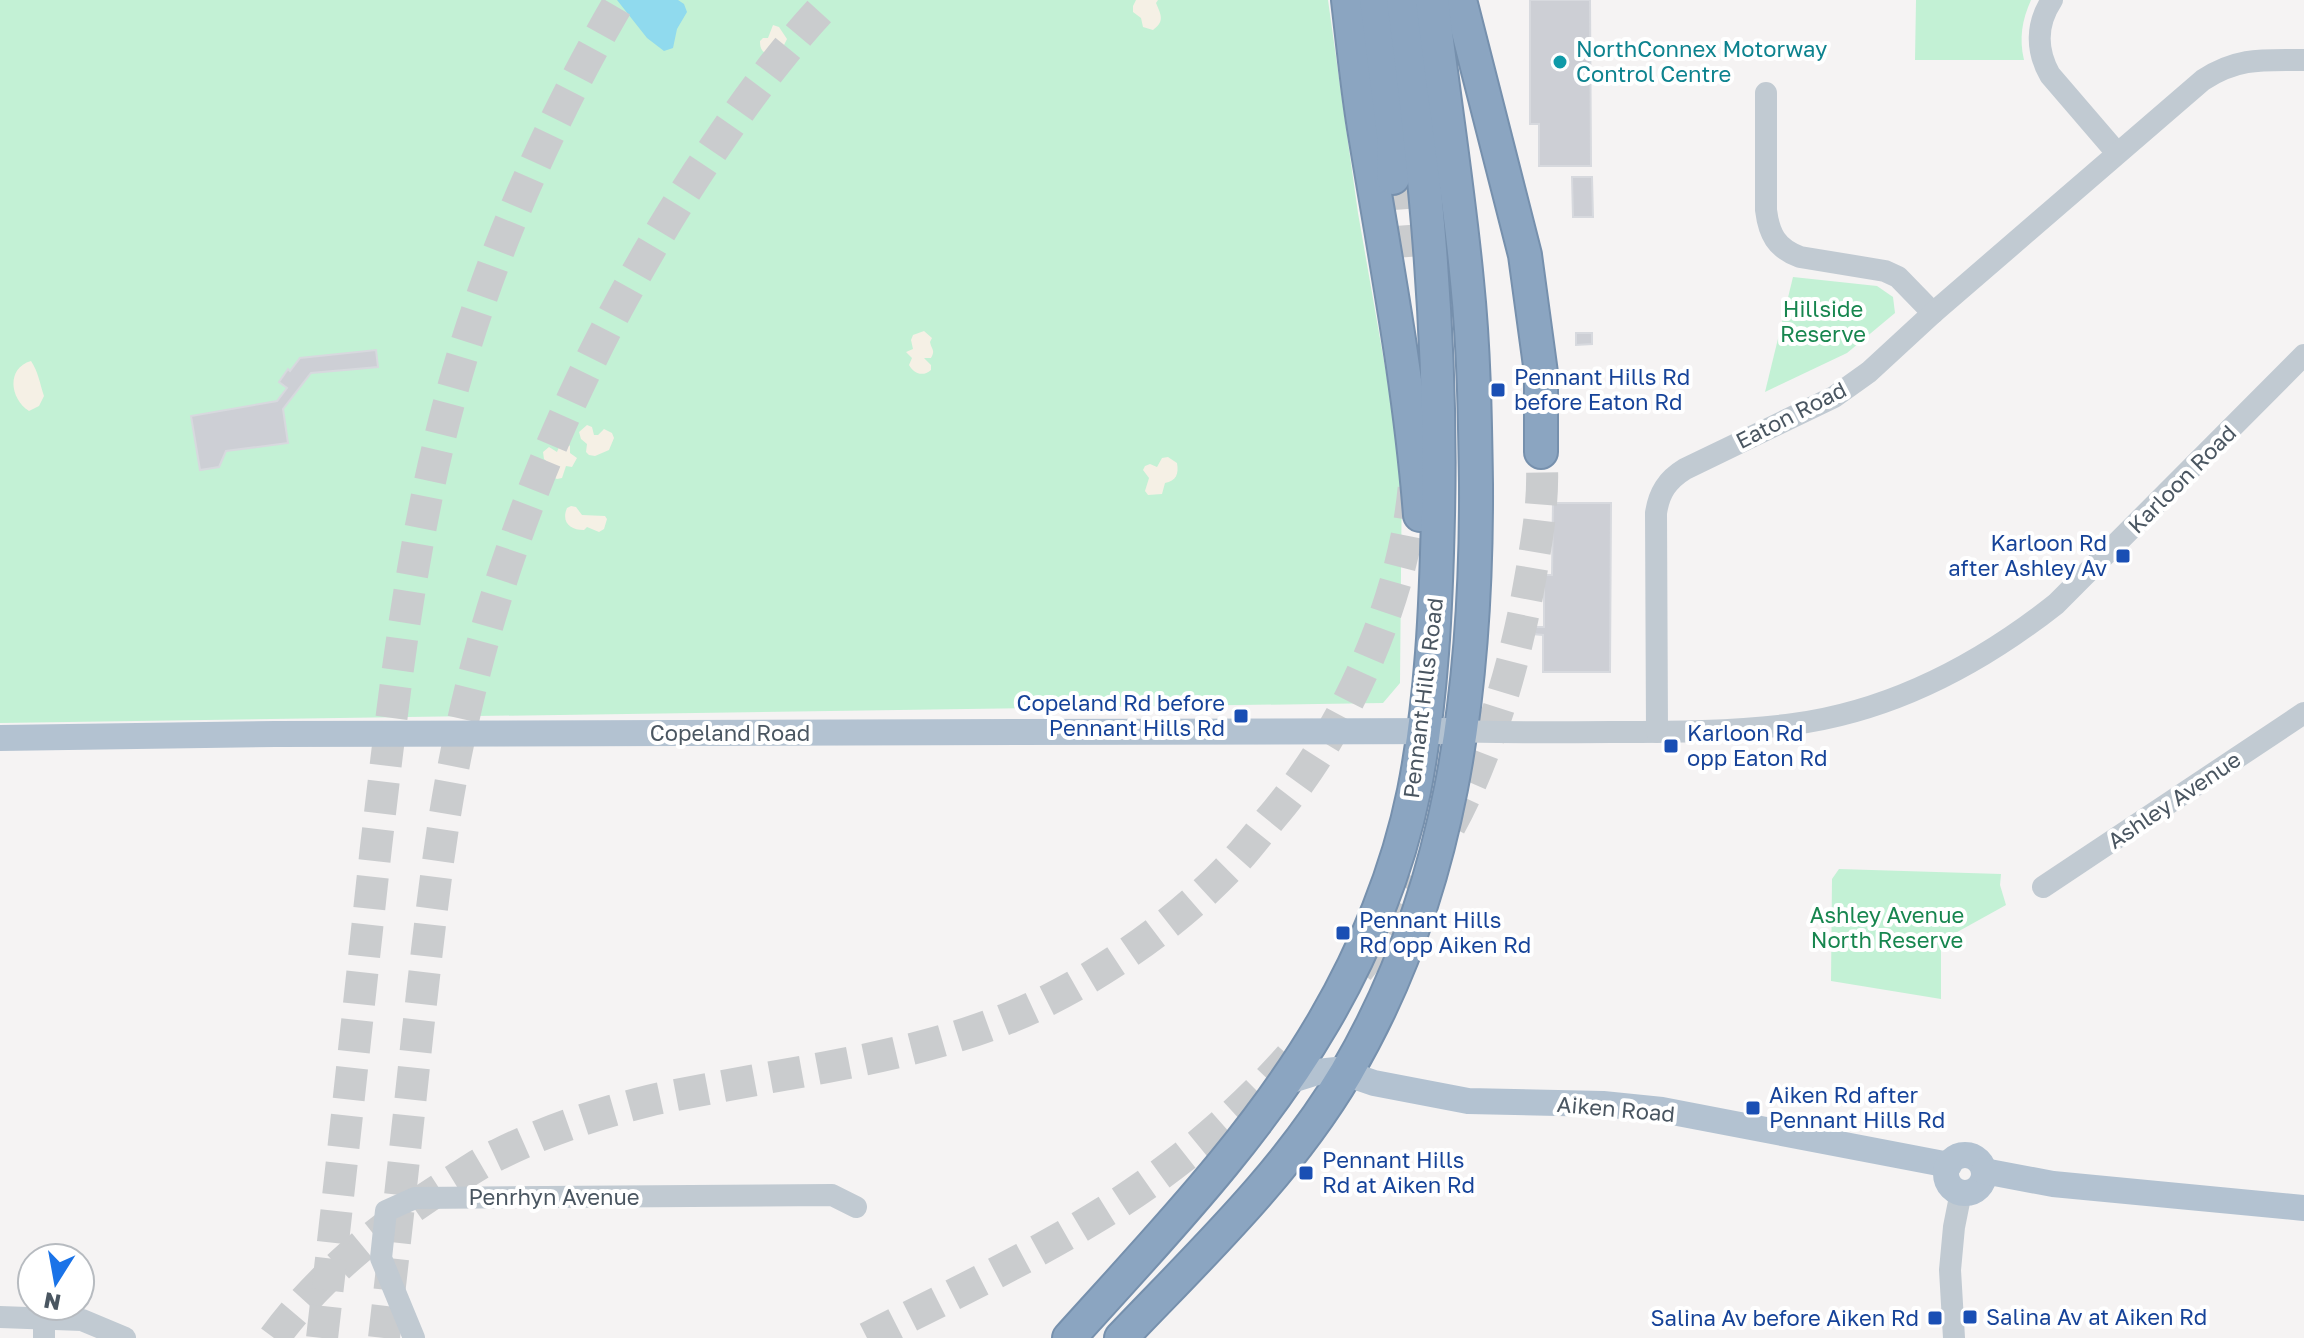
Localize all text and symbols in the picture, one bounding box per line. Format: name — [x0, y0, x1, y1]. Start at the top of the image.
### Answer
place label: NorthConnex Motorway Control Centre — [1576, 35, 1827, 87]
marker: NorthConnex Motorway Control Centre — [1551, 53, 1569, 71]
park label: Hillside Reserve — [1780, 295, 1866, 347]
place label: Pennant Hills Rd before Eaton Rd — [1514, 363, 1690, 415]
street label: Eaton Road — [1731, 375, 1851, 454]
marker: Pennant Hills Rd before Eaton Rd — [1489, 381, 1507, 399]
street label: Karloon Road — [2122, 419, 2241, 538]
place label: Karloon Rd after Ashley Av — [1948, 529, 2107, 581]
marker: Karloon Rd after Ashley Av — [2114, 547, 2132, 565]
street label: Pennant Hills Road — [1397, 596, 1448, 800]
place label: Copeland Rd before Pennant Hills Rd — [1017, 689, 1225, 741]
marker: Copeland Rd before Pennant Hills Rd — [1232, 707, 1250, 725]
street label: Copeland Road — [650, 719, 810, 746]
place label: Karloon Rd opp Eaton Rd — [1687, 719, 1827, 771]
marker: Karloon Rd opp Eaton Rd — [1662, 737, 1680, 755]
street label: Ashley Avenue — [2102, 745, 2245, 854]
park label: Ashley Avenue North Reserve — [1810, 901, 1964, 953]
place label: Pennant Hills Rd opp Aiken Rd — [1359, 906, 1531, 958]
marker: Pennant Hills Rd opp Aiken Rd — [1334, 924, 1352, 942]
place label: Aiken Rd after Pennant Hills Rd — [1769, 1081, 1945, 1133]
street label: Aiken Road — [1556, 1090, 1676, 1127]
marker: Aiken Rd after Pennant Hills Rd — [1744, 1099, 1762, 1117]
place label: Pennant Hills Rd at Aiken Rd — [1322, 1146, 1475, 1198]
marker: Pennant Hills Rd at Aiken Rd — [1297, 1164, 1315, 1182]
street label: Penrhyn Avenue — [468, 1183, 640, 1210]
north arrow — [16, 1242, 96, 1322]
text: N — [41, 1287, 63, 1317]
place label: Salina Av at Aiken Rd — [1986, 1303, 2207, 1330]
place label: Salina Av before Aiken Rd — [1650, 1304, 1919, 1331]
marker: Salina Av at Aiken Rd — [1961, 1308, 1979, 1326]
marker: Salina Av before Aiken Rd — [1926, 1309, 1944, 1327]

